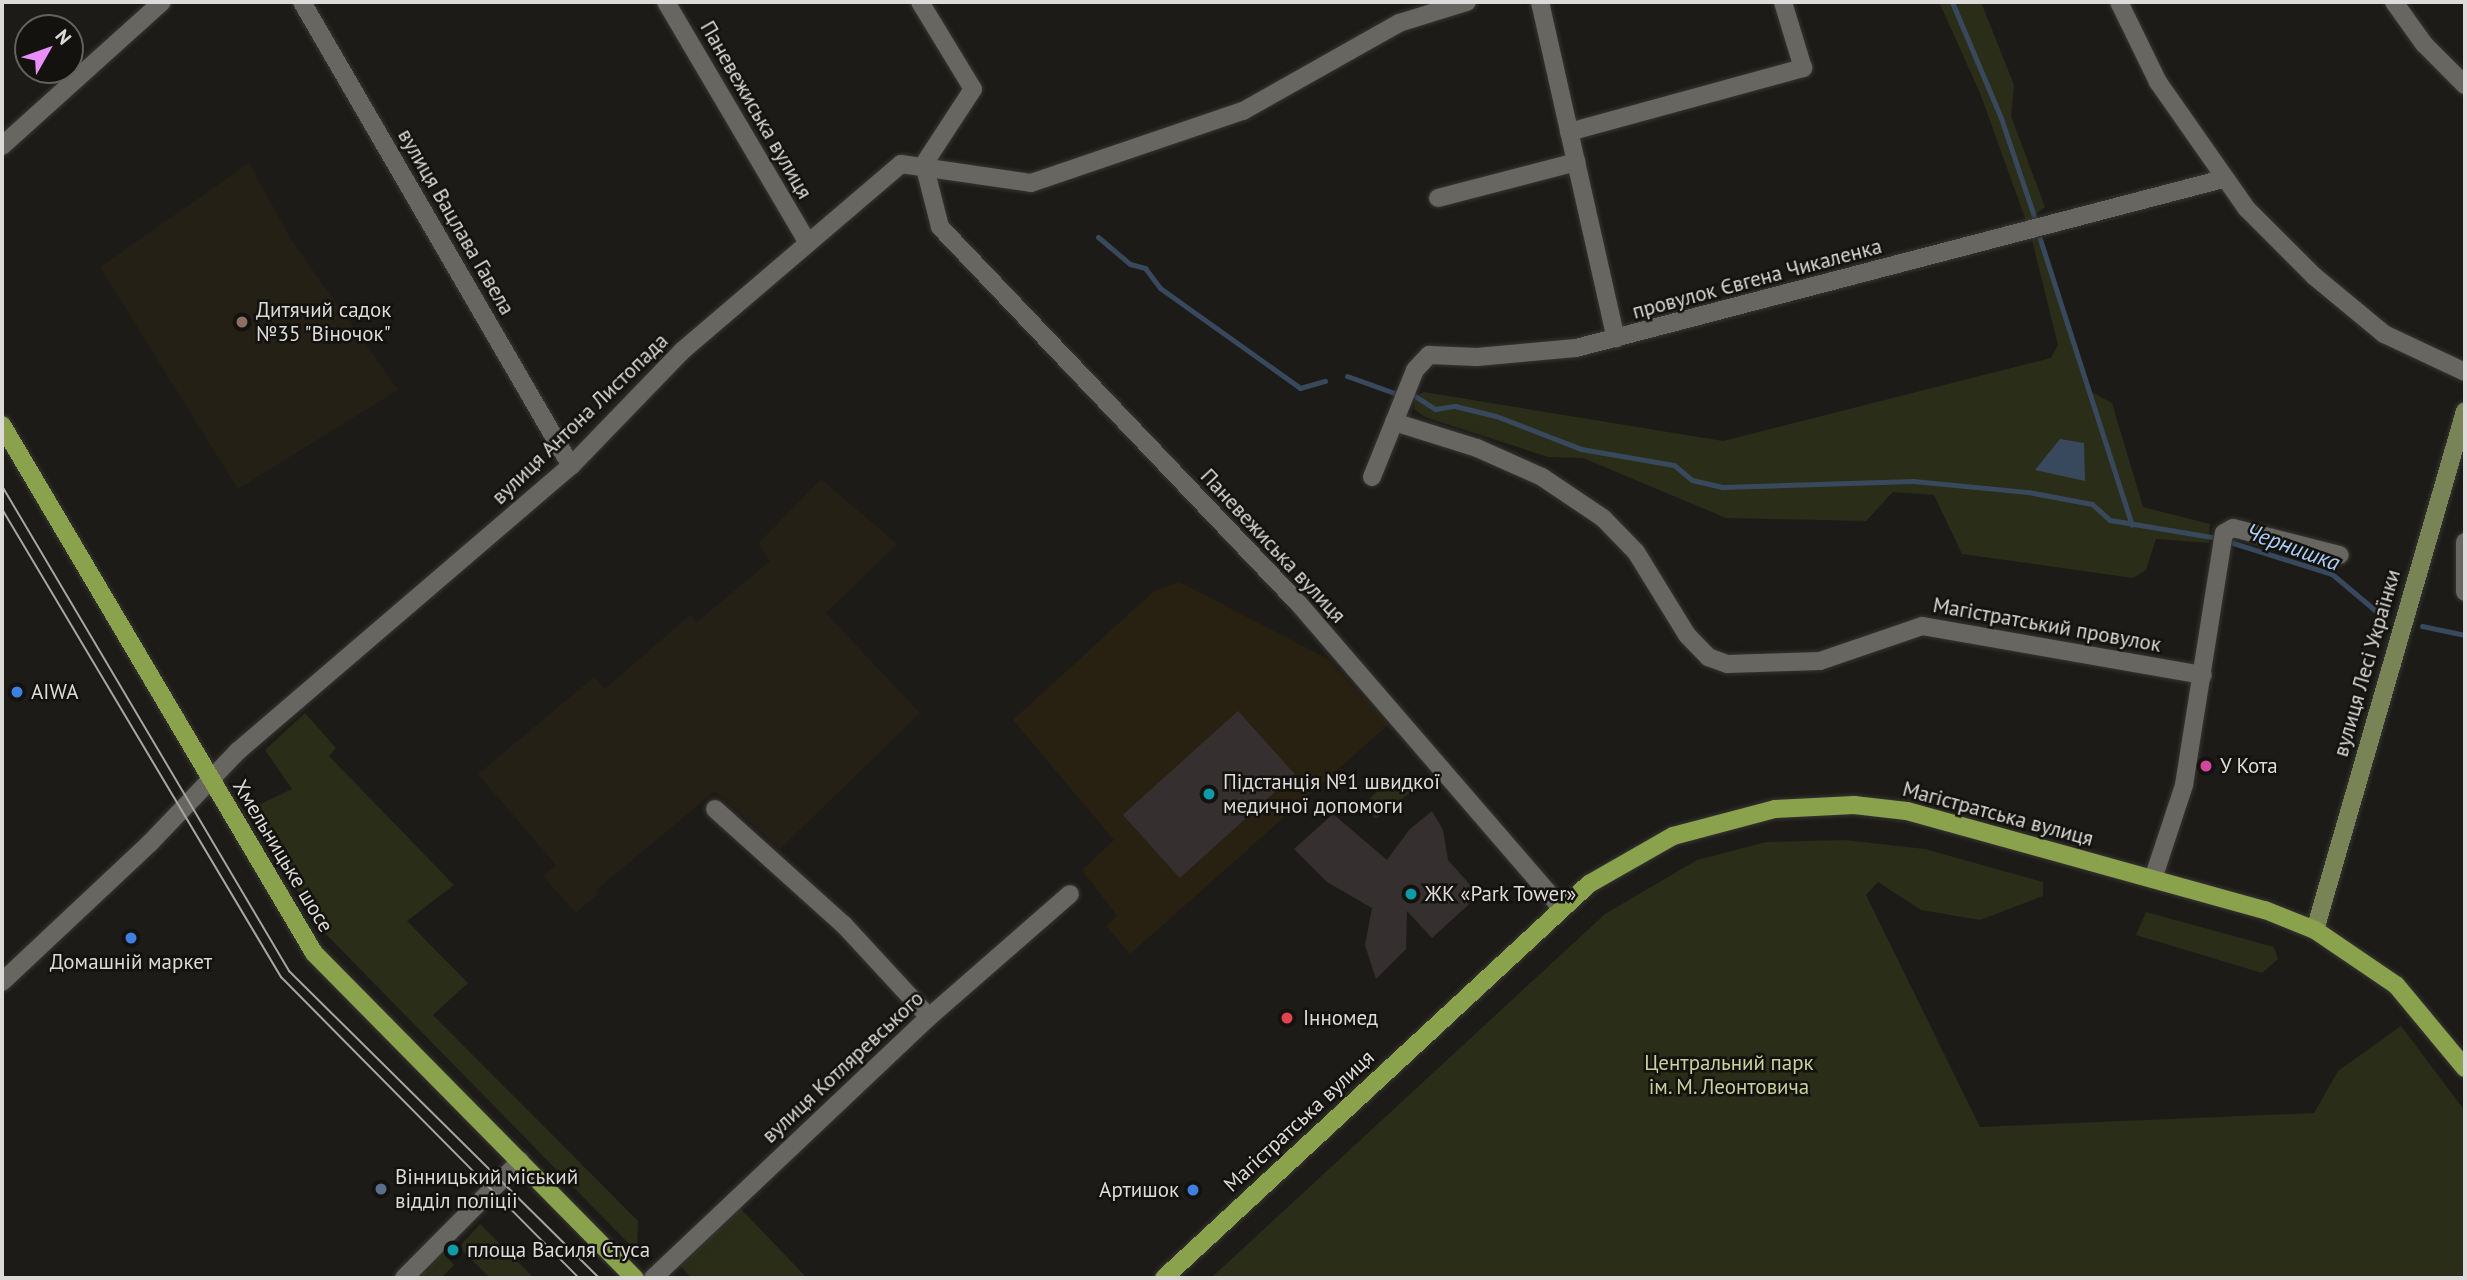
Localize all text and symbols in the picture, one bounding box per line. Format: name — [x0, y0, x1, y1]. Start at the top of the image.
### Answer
north arrow — [14, 14, 84, 84]
street label: Паневежиська вулиця — [695, 17, 817, 203]
text: N — [50, 24, 77, 49]
street label: вулиця Вацлава Гавела — [392, 125, 520, 319]
street label: провулок Євгена Чикаленка — [1630, 234, 1884, 324]
place label: Дитячий садок №35 "Віночок" — [256, 297, 392, 347]
marker: Дитячий садок №35 "Віночок" — [234, 314, 250, 330]
street label: вулиця Антона Листопада — [486, 328, 674, 510]
street label: Паневежиська вулиця — [1195, 464, 1351, 628]
water label: Чернишка — [2242, 517, 2344, 577]
street label: вулиця Лесі Українки — [2328, 566, 2406, 760]
street label: Магістратський провулок — [1931, 593, 2163, 657]
place label: AIWA — [31, 679, 78, 705]
marker: AIWA — [9, 684, 25, 700]
place label: У Кота — [2220, 753, 2278, 779]
marker: У Кота — [2198, 758, 2214, 774]
place label: Підстанція №1 швидкої медичної допомоги — [1223, 769, 1440, 819]
street label: Хмельницьке шосе — [228, 775, 338, 937]
street label: Магістратська вулиця — [1900, 776, 2096, 852]
marker: Підстанція №1 швидкої медичної допомоги — [1201, 786, 1217, 802]
place label: ЖК «Park Tower» — [1425, 881, 1578, 907]
marker: ЖК «Park Tower» — [1403, 886, 1419, 902]
marker: Домашній маркет — [123, 930, 139, 946]
place label: Домашній маркет — [50, 949, 212, 975]
street label: вулиця Котляревського — [757, 986, 929, 1148]
place label: Інномед — [1303, 1005, 1378, 1031]
marker: Інномед — [1277, 1008, 1297, 1028]
street label: Магістратська вулиця — [1219, 1045, 1379, 1197]
park label: Центральний парк ім. М. Леонтовича — [1644, 1050, 1814, 1100]
place label: Вінницький міський відділ поліціі — [395, 1164, 578, 1214]
place label: Артишок — [1099, 1177, 1179, 1203]
marker: Вінницький міський відділ поліціі — [373, 1181, 389, 1197]
marker: Артишок — [1185, 1182, 1201, 1198]
place label: площа Василя Стуса — [467, 1237, 650, 1263]
marker: площа Василя Стуса — [445, 1242, 461, 1258]

